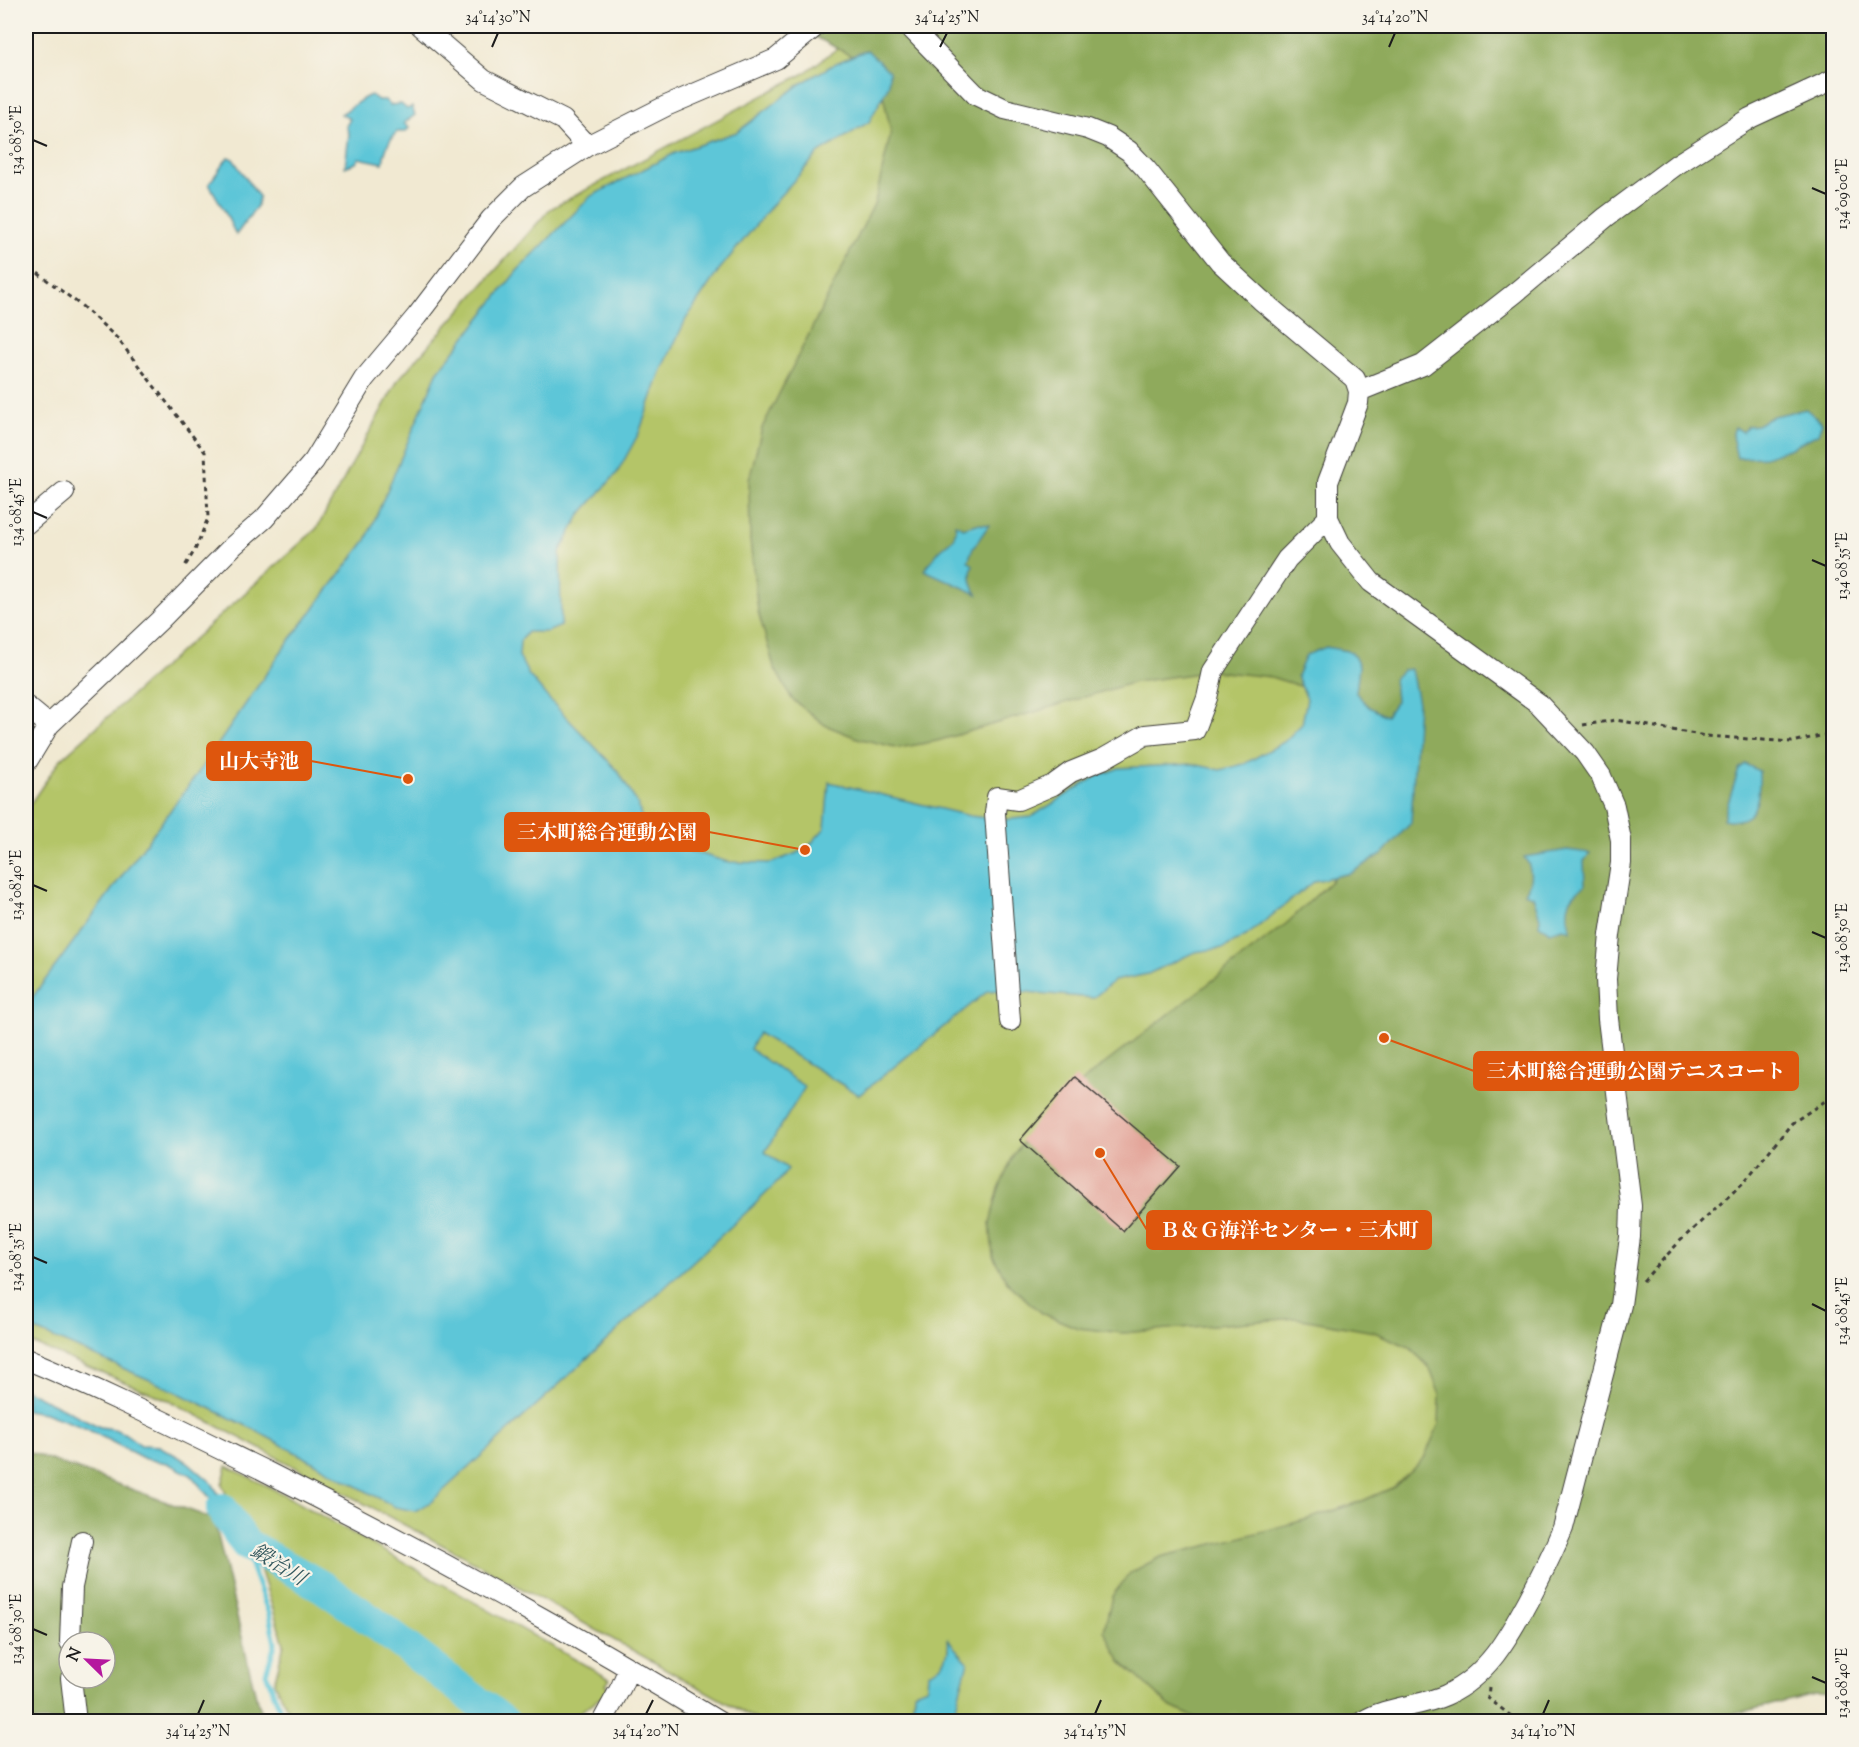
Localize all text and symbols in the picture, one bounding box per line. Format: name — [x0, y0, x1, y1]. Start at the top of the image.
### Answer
text: 34°14'30"N — [465, 8, 531, 29]
text: 34°14'25"N — [915, 8, 979, 29]
text: 34°14'20"N — [1362, 8, 1428, 29]
text: 134°08'50"E — [7, 105, 28, 175]
text: 134°09'00"E — [1833, 159, 1854, 230]
text: 134°08'45"E — [7, 478, 28, 546]
text: 134°08'55"E — [1833, 532, 1854, 600]
callout: 山大寺池 — [207, 742, 311, 780]
text: 山大寺池 — [219, 749, 299, 778]
callout: 三木町総合運動公園 — [505, 813, 709, 851]
text: 三木町総合運動公園 — [517, 820, 697, 849]
text: 134°08'40"E — [7, 850, 28, 920]
text: 134°08'50"E — [1833, 903, 1854, 973]
callout: 三木町総合運動公園テニスコート — [1474, 1052, 1798, 1090]
text: 三木町総合運動公園テニスコート — [1486, 1059, 1786, 1088]
callout: Ｂ＆Ｇ海洋センター・三木町 — [1147, 1211, 1431, 1249]
text: Ｂ＆Ｇ海洋センター・三木町 — [1159, 1218, 1420, 1247]
text: 134°08'35"E — [7, 1223, 28, 1291]
text: 134°08'45"E — [1833, 1277, 1854, 1345]
water label: 鍛冶川 — [245, 1538, 312, 1595]
text: 134°08'30"E — [7, 1594, 28, 1664]
north arrow — [57, 1630, 117, 1690]
text: N — [62, 1644, 89, 1665]
text: 134°08'40"E — [1833, 1648, 1854, 1718]
text: 34°14'25"N — [166, 1722, 230, 1743]
text: 34°14'20"N — [613, 1722, 679, 1743]
text: 34°14'15"N — [1064, 1722, 1126, 1743]
text: 34°14'10"N — [1511, 1722, 1575, 1743]

